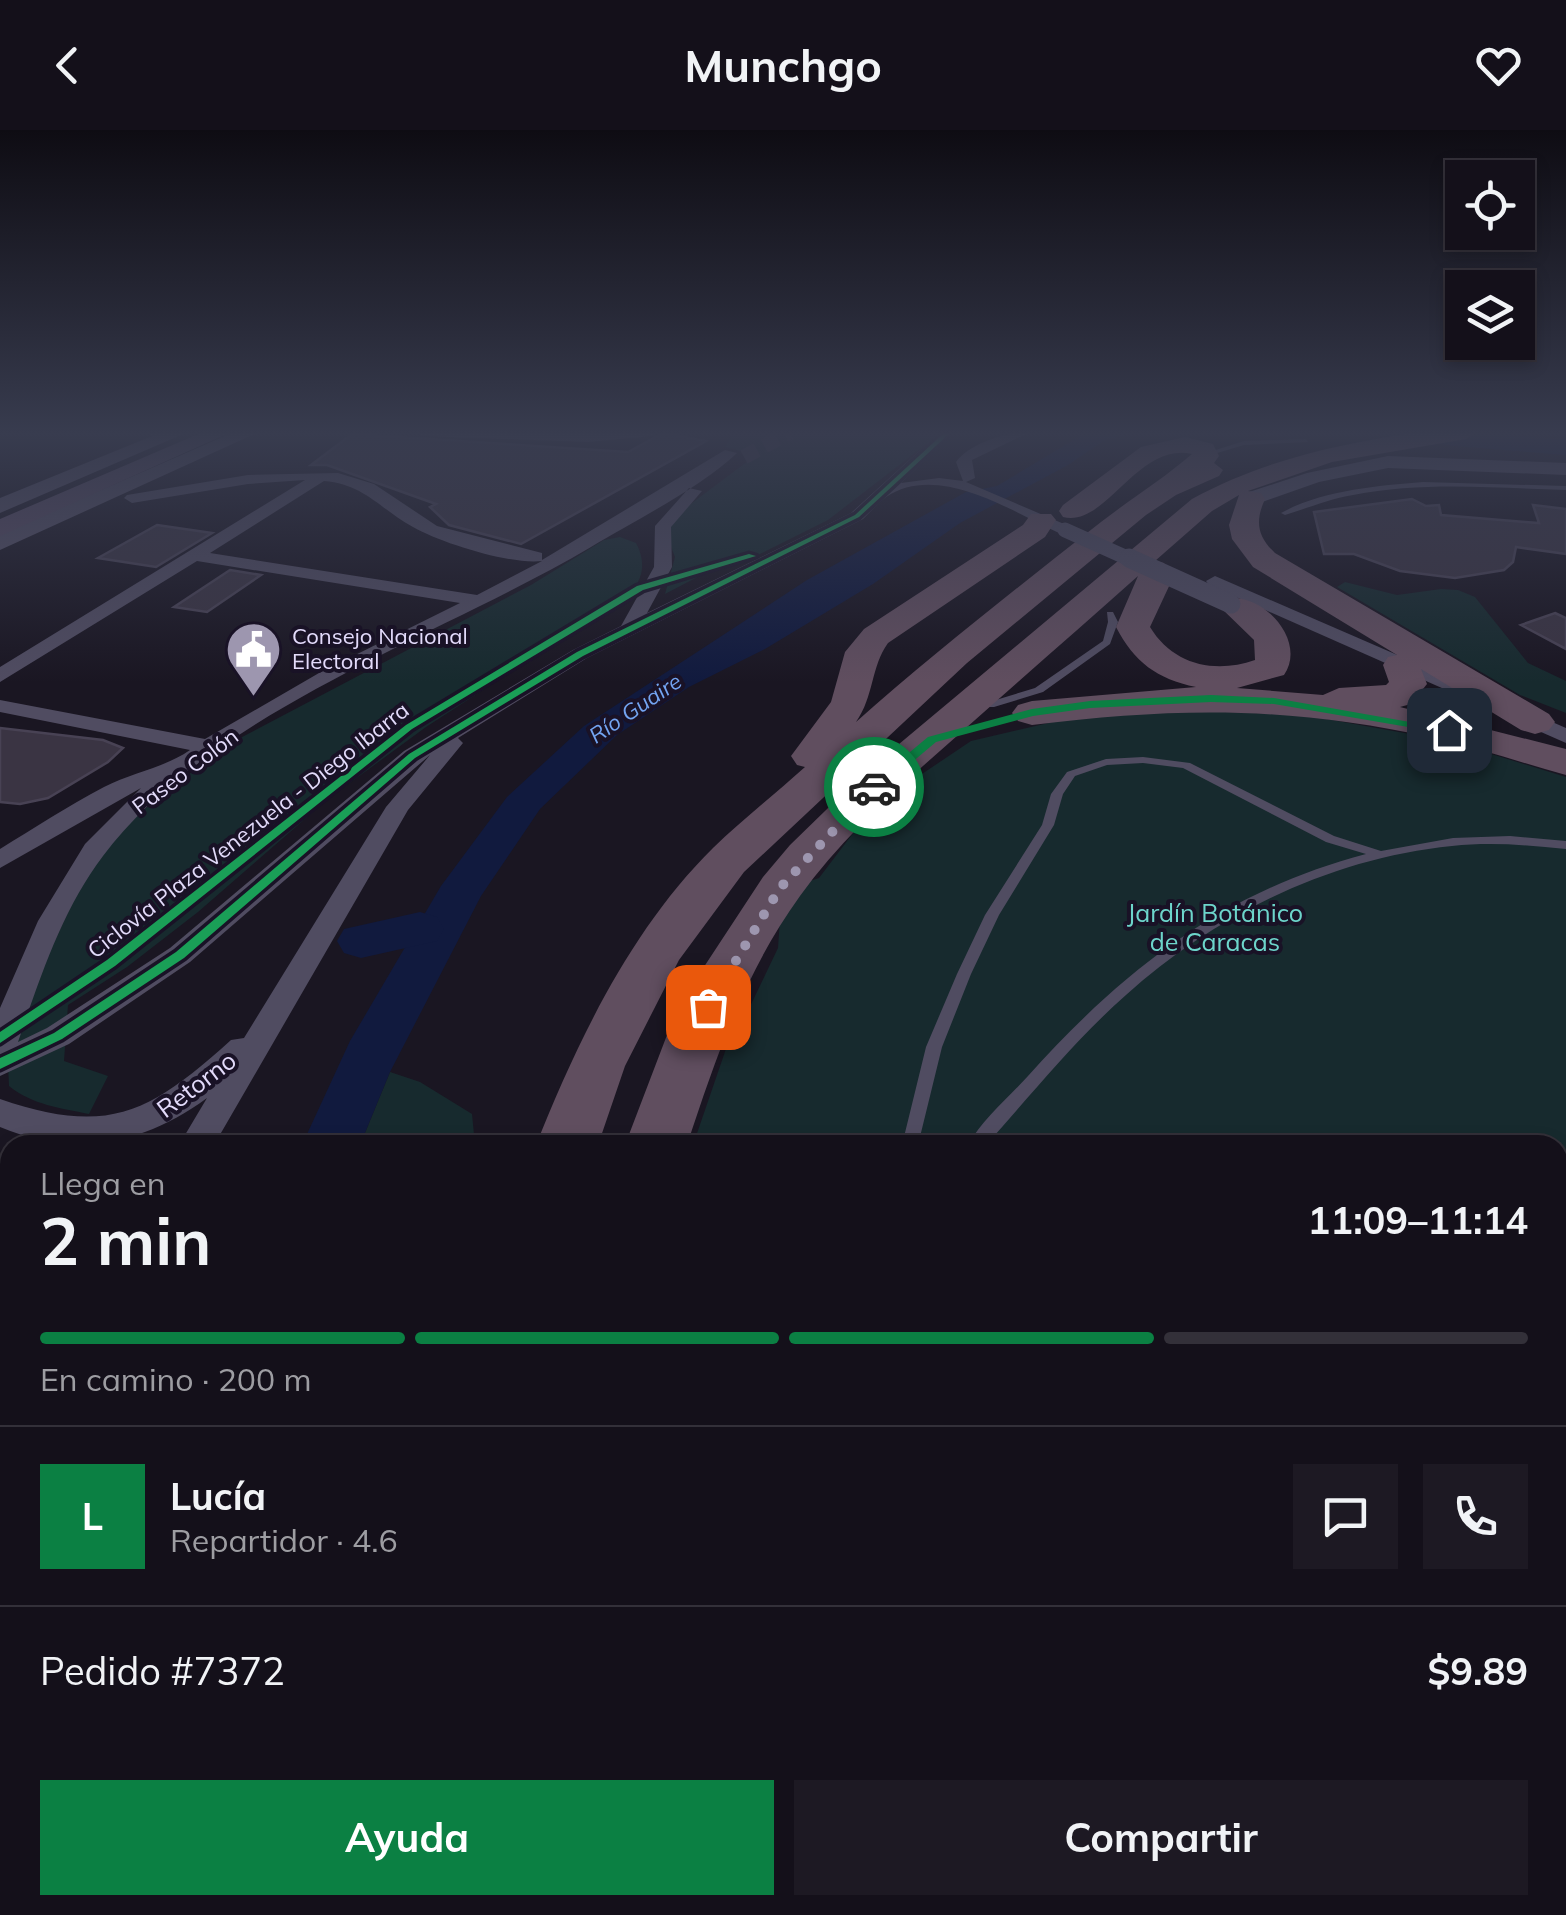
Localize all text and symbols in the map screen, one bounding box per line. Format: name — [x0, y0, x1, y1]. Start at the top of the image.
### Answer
text: Munchgo — [684, 37, 882, 93]
icon: back — [40, 38, 95, 93]
icon: heart — [1471, 38, 1526, 93]
map controls — [1445, 160, 1535, 360]
button: locate — [1445, 160, 1535, 250]
button: layers — [1445, 270, 1535, 360]
public building icon: Consejo Nacional Electoral — [223, 619, 283, 698]
place label: Consejo Nacional Electoral — [292, 622, 468, 675]
water label: Río Guaire — [583, 667, 687, 749]
pin — [1407, 688, 1492, 773]
street label: Ciclovía Plaza Venezuela - Diego Ibarra — [82, 696, 414, 964]
icon: home — [1422, 703, 1477, 758]
street label: Paseo Colón — [126, 722, 244, 820]
courier — [824, 737, 924, 837]
icon: car — [847, 760, 902, 815]
park label: Jardín Botánico de Caracas — [1127, 897, 1303, 957]
pin — [666, 965, 751, 1050]
icon: bag — [681, 980, 736, 1035]
street label: Retorno — [150, 1044, 242, 1124]
text: Llega en — [40, 1163, 165, 1203]
text: 11:09–11:14 — [1308, 1196, 1528, 1244]
text: 2 min — [40, 1200, 211, 1281]
text: En camino · 200 m — [40, 1359, 312, 1399]
button: chat — [1293, 1464, 1398, 1569]
button: phone — [1423, 1464, 1528, 1569]
text: Lucía — [170, 1472, 266, 1520]
text: L — [82, 1492, 103, 1540]
text: Repartidor · 4.6 — [170, 1520, 398, 1560]
text: Pedido #7372 — [40, 1647, 285, 1695]
text: $9.89 — [1427, 1647, 1528, 1695]
button: Ayuda — [40, 1780, 774, 1895]
button: Compartir — [794, 1780, 1528, 1895]

